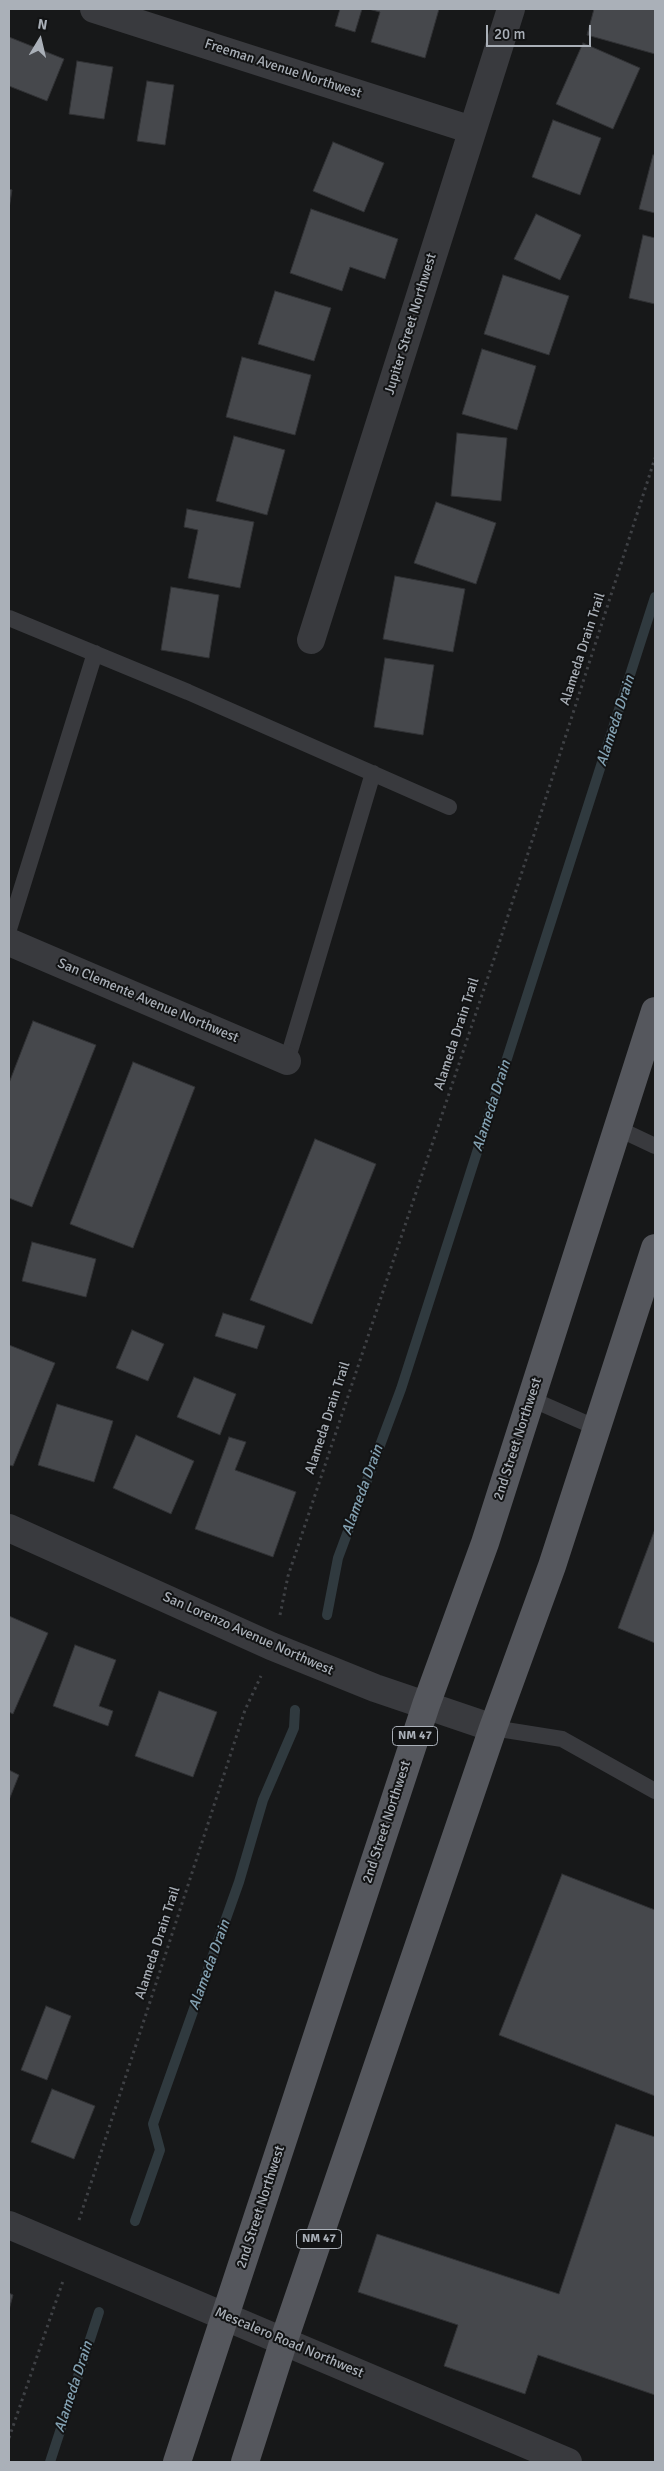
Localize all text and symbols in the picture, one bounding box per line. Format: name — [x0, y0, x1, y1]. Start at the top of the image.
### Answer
north arrow — [15, 15, 65, 65]
scale bar — [489, 15, 594, 47]
text: N — [36, 16, 49, 34]
text: 20 m — [494, 25, 525, 43]
street label: Freeman Avenue Northwest — [202, 36, 364, 102]
street label: Jupiter Street Northwest — [381, 251, 441, 397]
street label: Alameda Drain Trail — [557, 591, 609, 707]
water label: Alameda Drain — [593, 673, 639, 769]
street label: San Clemente Avenue Northwest — [55, 955, 241, 1047]
street label: Alameda Drain Trail — [431, 976, 483, 1092]
water label: Alameda Drain — [469, 1058, 515, 1154]
street label: Alameda Drain Trail — [302, 1360, 354, 1476]
street label: 2nd Street Northwest — [490, 1376, 546, 1502]
water label: Alameda Drain — [338, 1443, 388, 1537]
street label: San Lorenzo Avenue Northwest — [160, 1589, 336, 1679]
road number: NM 47 — [392, 1726, 438, 1745]
street label: 2nd Street Northwest — [359, 1759, 415, 1885]
street label: Alameda Drain Trail — [132, 1885, 184, 2001]
water label: Alameda Drain — [185, 1918, 235, 2012]
street label: 2nd Street Northwest — [233, 2144, 289, 2270]
road number: NM 47 — [296, 2230, 342, 2248]
street label: Mescalero Road Northwest — [212, 2304, 366, 2382]
water label: Alameda Drain — [51, 2339, 97, 2435]

